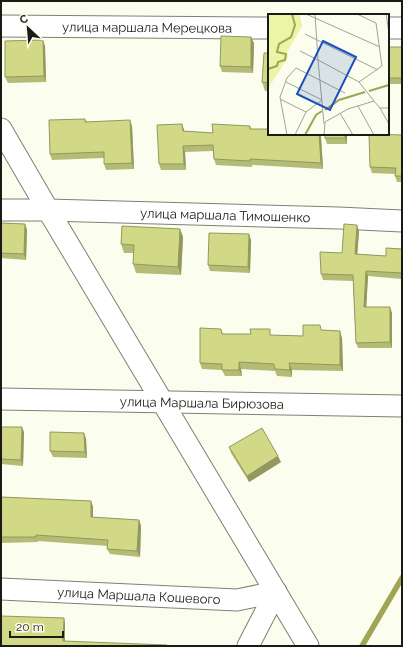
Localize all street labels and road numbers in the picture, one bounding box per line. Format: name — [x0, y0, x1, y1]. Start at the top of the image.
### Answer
street label: улица маршала Мерецкова — [62, 19, 232, 36]
street label: улица маршала Тимошенко — [140, 206, 311, 225]
street label: улица Маршала Бирюзова — [120, 394, 284, 412]
street label: улица Маршала Кошевого — [57, 585, 221, 607]

